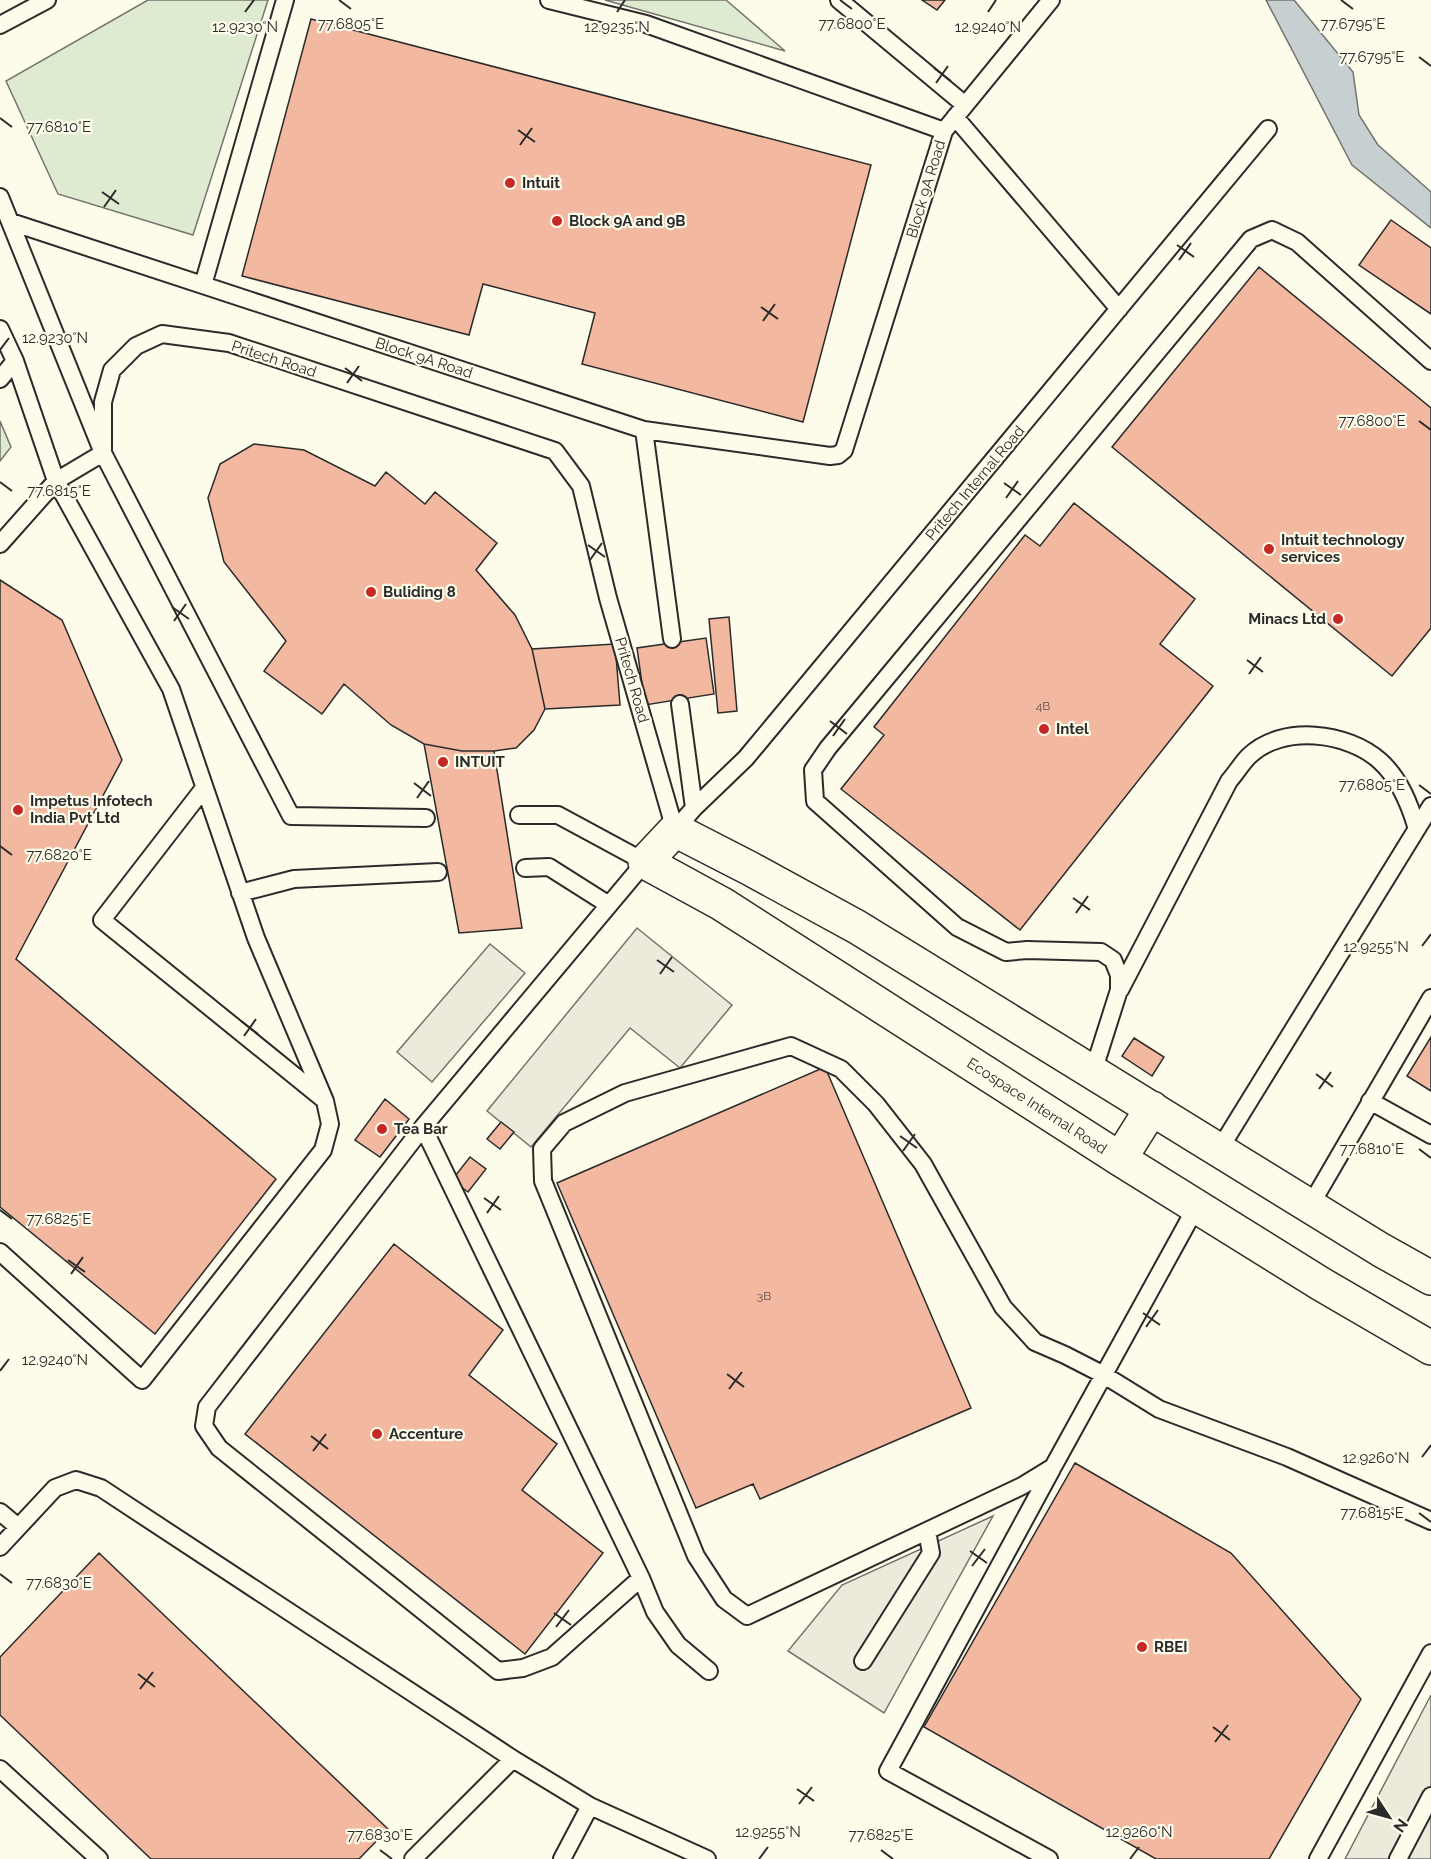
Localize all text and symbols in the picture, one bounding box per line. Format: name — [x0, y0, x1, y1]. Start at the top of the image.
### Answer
text: 77.6805°E — [318, 15, 384, 33]
text: 77.6800°E — [818, 15, 886, 33]
text: 77.6795°E — [1320, 15, 1386, 33]
text: 12.9230°N — [212, 18, 278, 36]
text: 12.9235°N — [584, 18, 650, 36]
text: 12.9240°N — [955, 18, 1021, 36]
text: 77.6795°E — [1339, 48, 1405, 66]
text: 77.6810°E — [27, 118, 91, 136]
street label: Block 9A Road — [903, 138, 949, 240]
place label: Intuit — [522, 174, 560, 192]
marker: Intuit — [503, 176, 517, 190]
place label: Block 9A and 9B — [569, 212, 686, 230]
marker: Block 9A and 9B — [550, 214, 564, 228]
text: 12.9230°N — [22, 329, 88, 347]
street label: Block 9A Road — [373, 334, 475, 382]
street label: Pritech Road — [229, 337, 319, 381]
text: 77.6800°E — [1338, 412, 1406, 430]
street label: Pritech Internal Road — [922, 422, 1028, 544]
text: 77.6815°E — [27, 482, 91, 500]
place label: Intuit technology services — [1281, 531, 1405, 566]
marker: Intuit technology services — [1262, 542, 1276, 556]
place label: Buliding 8 — [383, 583, 456, 601]
marker: Buliding 8 — [364, 585, 378, 599]
place label: Minacs Ltd — [1248, 610, 1326, 628]
marker: Minacs Ltd — [1331, 612, 1345, 626]
street label: Pritech Road — [611, 635, 653, 725]
house number: 4B — [1036, 699, 1050, 713]
place label: Intel — [1056, 720, 1089, 738]
marker: Intel — [1037, 722, 1051, 736]
place label: INTUIT — [455, 753, 506, 771]
marker: INTUIT — [436, 755, 450, 769]
text: 77.6805°E — [1339, 776, 1405, 794]
place label: Impetus Infotech India Pvt Ltd — [30, 792, 153, 827]
marker: Impetus Infotech India Pvt Ltd — [11, 803, 25, 817]
text: 77.6820°E — [26, 846, 92, 864]
text: 12.9255°N — [1343, 938, 1409, 956]
street label: Ecospace Internal Road — [964, 1054, 1110, 1158]
place label: Tea Bar — [394, 1120, 448, 1138]
marker: Tea Bar — [375, 1122, 389, 1136]
text: 77.6810°E — [1340, 1140, 1404, 1158]
text: 77.6825°E — [27, 1210, 91, 1228]
house number: 3B — [757, 1289, 771, 1303]
text: 12.9240°N — [22, 1351, 88, 1369]
place label: Accenture — [389, 1425, 463, 1443]
marker: Accenture — [370, 1427, 384, 1441]
text: 12.9260°N — [1342, 1449, 1410, 1467]
text: 77.6815°E — [1340, 1504, 1404, 1522]
text: 77.6830°E — [26, 1574, 92, 1592]
place label: RBEI — [1154, 1638, 1187, 1656]
marker: RBEI — [1135, 1640, 1149, 1654]
north arrow — [1359, 1787, 1419, 1847]
text: N — [1389, 1815, 1412, 1836]
text: 12.9255°N — [735, 1823, 801, 1841]
text: 12.9260°N — [1105, 1823, 1173, 1841]
text: 77.6830°E — [347, 1826, 413, 1844]
text: 77.6825°E — [849, 1826, 913, 1844]

